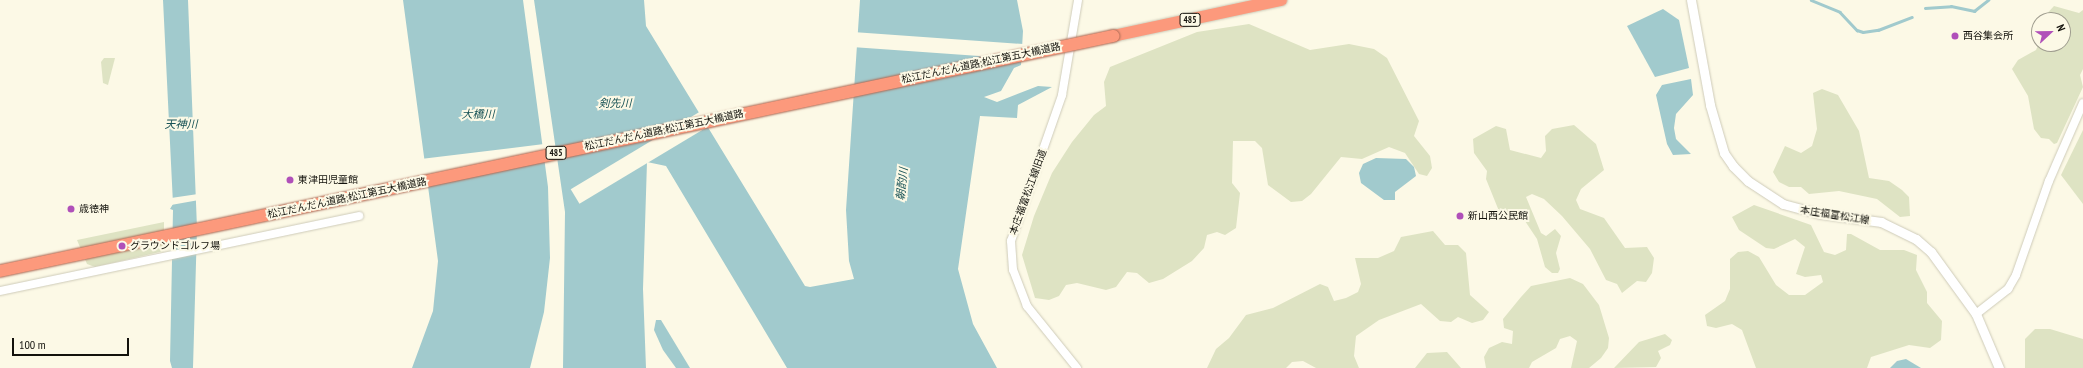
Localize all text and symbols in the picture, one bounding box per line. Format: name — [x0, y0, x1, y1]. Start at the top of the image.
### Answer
north arrow — [2031, 12, 2071, 52]
road number: 485 — [1179, 13, 1201, 27]
text: N — [2054, 22, 2069, 33]
place label: 西谷集会所 — [1963, 30, 2013, 42]
marker: 西谷集会所 — [1950, 31, 1960, 41]
street label: 松江だんだん道路;松江第五大橋道路 — [900, 40, 1062, 86]
water label: 剣先川 — [599, 96, 631, 110]
water label: 大橋川 — [462, 107, 494, 121]
street label: 松江だんだん道路;松江第五大橋道路 — [583, 107, 745, 153]
water label: 天神川 — [165, 117, 197, 131]
road number: 485 — [545, 146, 567, 160]
street label: 本庄福富松江線旧道 — [1007, 148, 1049, 236]
water label: 朝酌川 — [894, 167, 910, 201]
place label: 東津田児童館 — [298, 174, 358, 186]
street label: 松江だんだん道路;松江第五大橋道路 — [266, 175, 428, 221]
marker: 東津田児童館 — [285, 175, 295, 185]
place label: 歳徳神 — [79, 203, 109, 215]
marker: 歳徳神 — [66, 204, 76, 214]
street label: 本庄福富松江線 — [1799, 204, 1871, 226]
place label: 新山西公民館 — [1468, 210, 1528, 222]
marker: 新山西公民館 — [1455, 211, 1465, 221]
place label: グラウンドゴルフ場 — [130, 240, 220, 252]
marker: グラウンドゴルフ場 — [117, 241, 127, 251]
scale bar — [14, 330, 131, 356]
text: 100 m — [19, 337, 46, 352]

